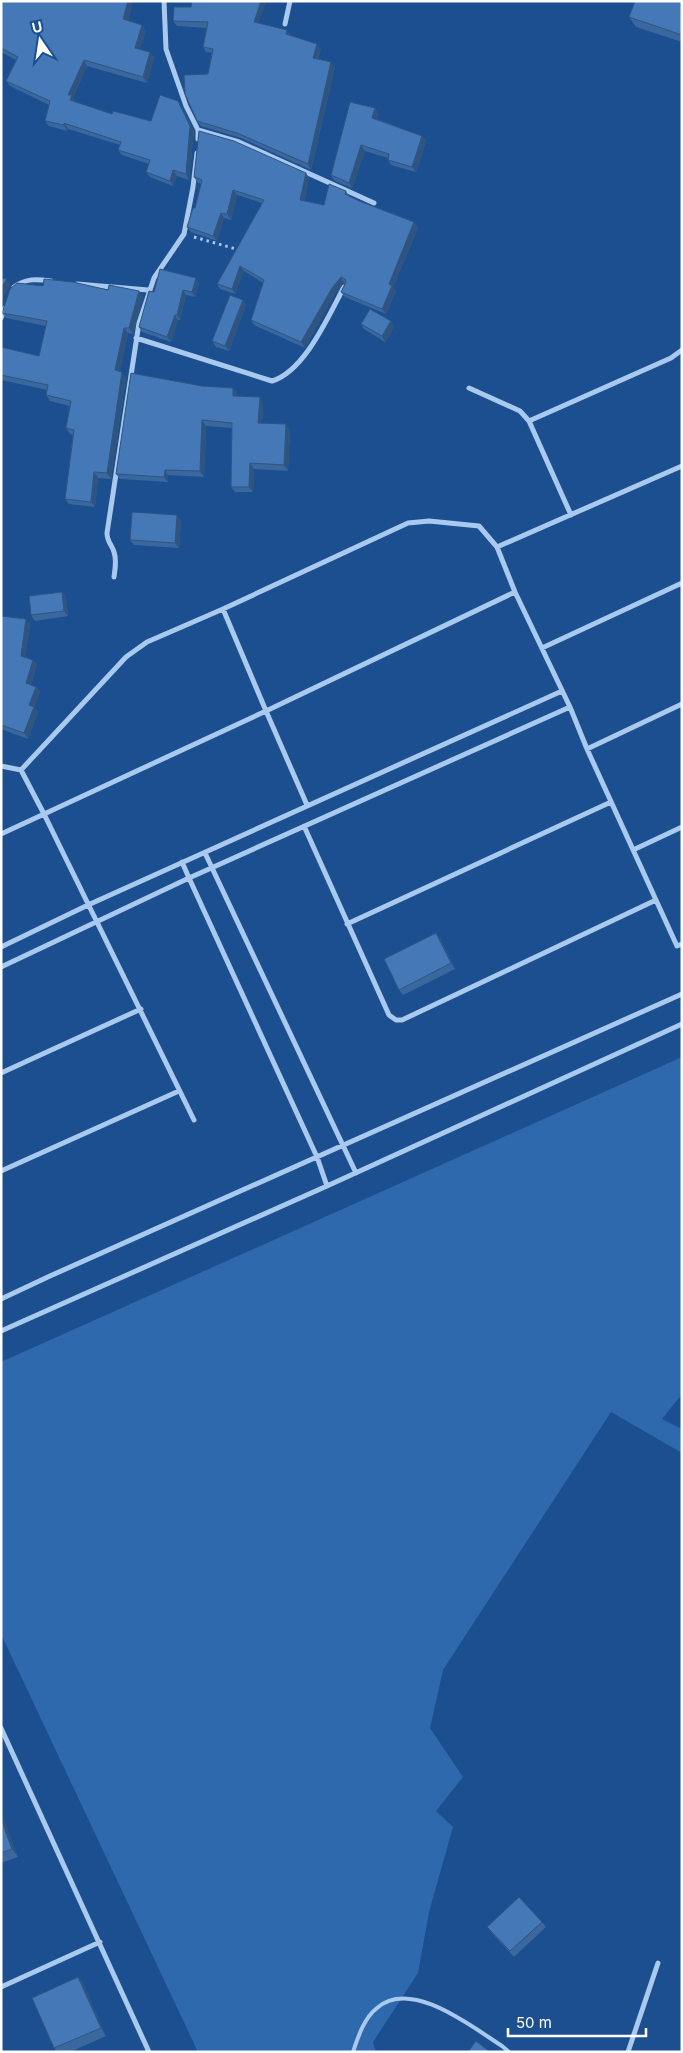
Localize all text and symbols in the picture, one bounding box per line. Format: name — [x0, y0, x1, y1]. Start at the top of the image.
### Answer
north arrow — [15, 15, 65, 65]
text: U — [30, 17, 44, 36]
scale bar — [508, 2006, 646, 2038]
text: 50 m — [516, 2013, 552, 2032]

